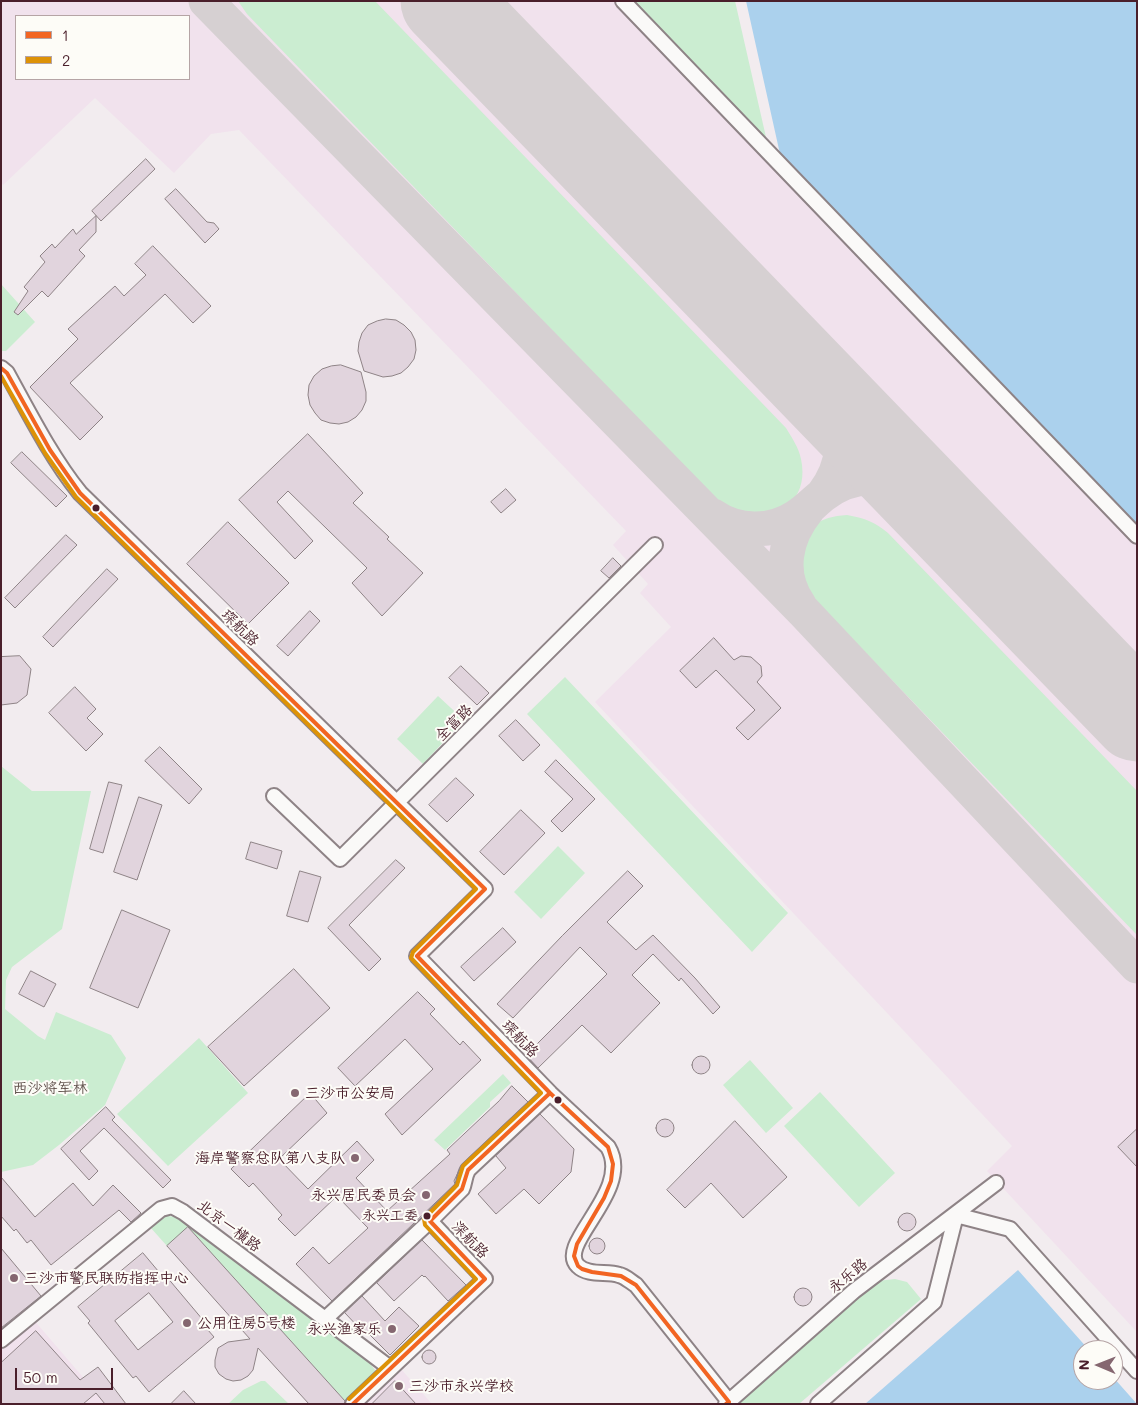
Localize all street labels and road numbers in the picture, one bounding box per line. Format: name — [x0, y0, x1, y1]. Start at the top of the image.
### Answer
street label: 琛航路 — [218, 606, 262, 650]
street label: 全富路 — [432, 701, 476, 745]
street label: 琛航路 — [498, 1017, 542, 1061]
street label: 北京一横路 — [194, 1196, 264, 1256]
street label: 深航路 — [448, 1218, 492, 1262]
street label: 永乐路 — [825, 1255, 871, 1297]

